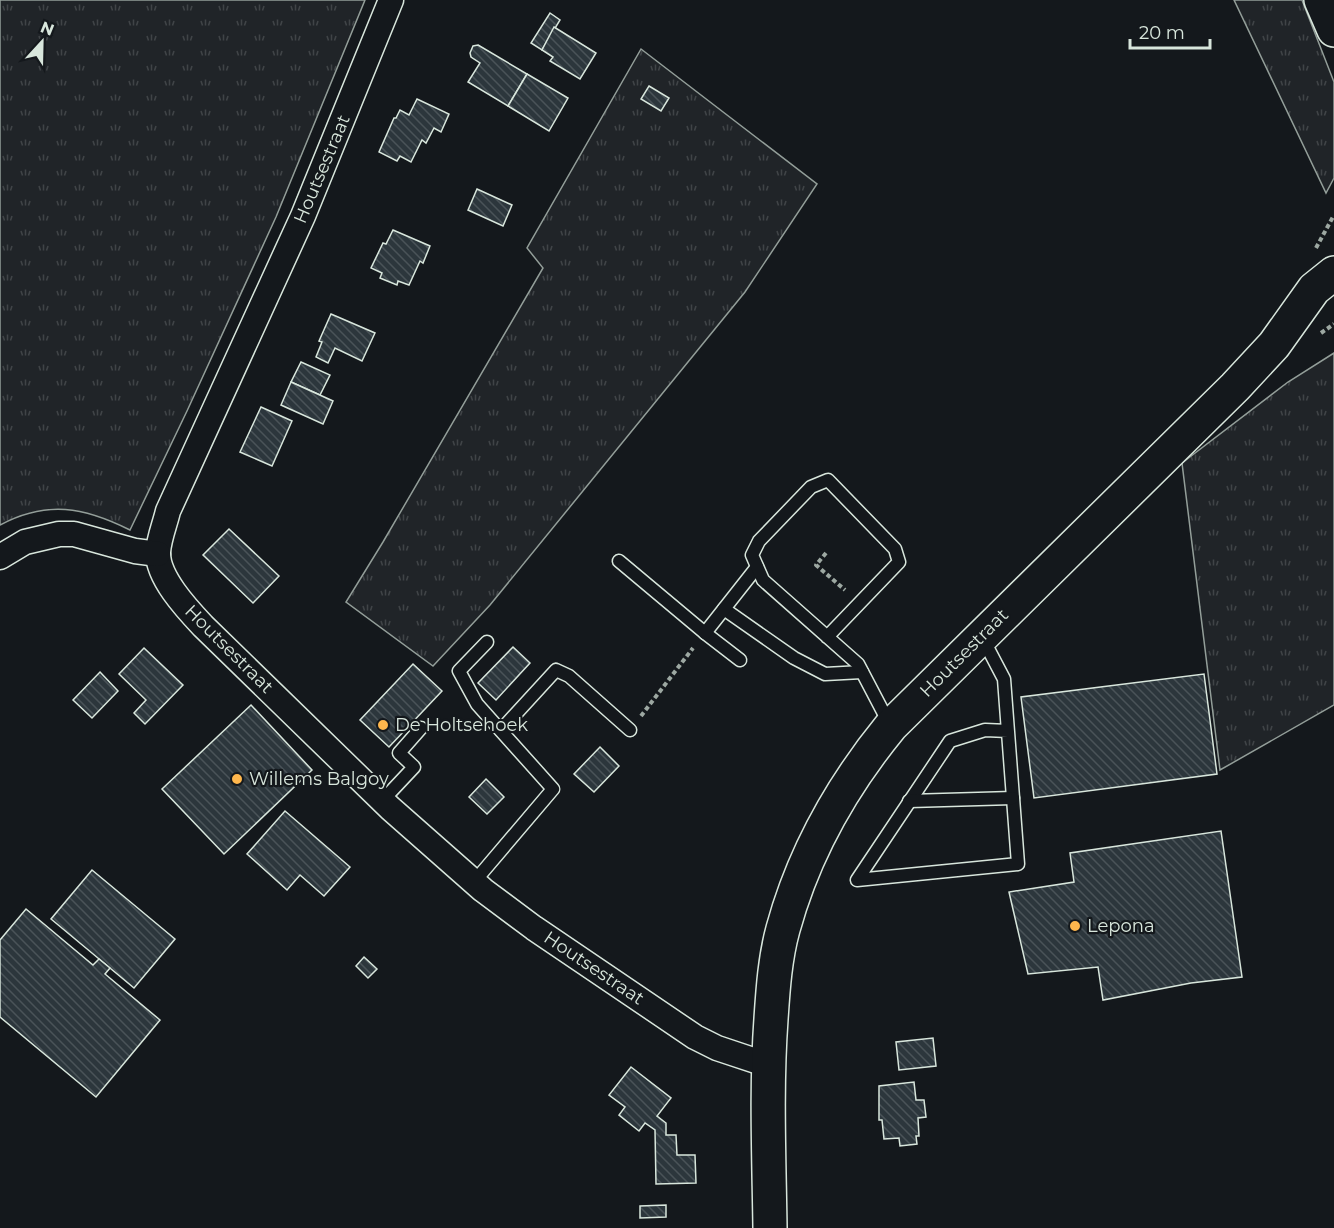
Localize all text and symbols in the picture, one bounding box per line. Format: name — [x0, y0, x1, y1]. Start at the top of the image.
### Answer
north arrow — [12, 12, 72, 72]
scale bar — [1130, 12, 1210, 50]
text: N — [38, 17, 57, 40]
text: 20 m — [1139, 22, 1185, 44]
street label: Houtsestraat — [289, 111, 355, 227]
street label: Houtsestraat — [180, 600, 278, 698]
street label: Houtsestraat — [915, 604, 1013, 702]
place label: De Holtsehoek — [395, 714, 528, 736]
marker: De Holtsehoek — [376, 718, 390, 732]
place label: Willems Balgoy — [249, 768, 389, 790]
marker: Willems Balgoy — [230, 772, 244, 786]
place label: Lepona — [1087, 915, 1155, 937]
marker: Lepona — [1068, 919, 1082, 933]
street label: Houtsestraat — [540, 926, 648, 1010]

